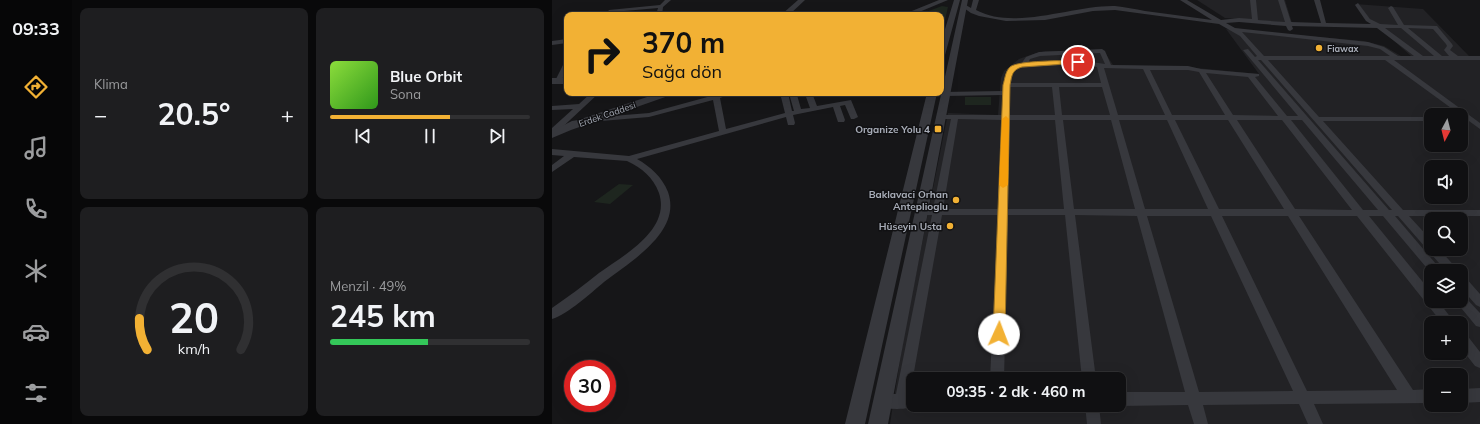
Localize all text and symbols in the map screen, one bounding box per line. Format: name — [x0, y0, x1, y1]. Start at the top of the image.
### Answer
text: 09:33 — [12, 17, 60, 40]
text: 370 m — [642, 25, 725, 60]
icon: right — [576, 28, 628, 80]
marker: Fiawax — [1314, 43, 1324, 53]
place label: Fiawax — [1327, 43, 1359, 54]
pin — [1061, 45, 1095, 79]
icon: arrive — [1067, 51, 1089, 73]
text: Sağa dön — [642, 60, 722, 83]
text: Blue Orbit — [390, 67, 462, 86]
icon: directions — [22, 73, 50, 101]
text: Klima — [94, 76, 128, 92]
text: Sona — [390, 86, 421, 102]
text: 20.5° — [158, 95, 230, 133]
street label: Erdek Caddesi — [577, 99, 637, 129]
text: − — [94, 101, 107, 129]
text: + — [281, 101, 294, 129]
north arrow — [1424, 108, 1468, 152]
map controls — [1424, 108, 1468, 412]
place label: Organize Yolu 4 — [855, 123, 930, 136]
marker: Organize Yolu 4 — [933, 124, 943, 134]
icon: previous — [352, 125, 374, 147]
icon: pause — [419, 125, 441, 147]
icon: next — [486, 125, 508, 147]
icon: music — [22, 134, 50, 162]
button: sound — [1424, 160, 1468, 204]
place label: Baklavaci Orhan Anteplioglu — [869, 188, 948, 213]
icon: phone — [22, 195, 50, 223]
marker: Baklavaci Orhan Anteplioglu — [951, 195, 961, 205]
button: search — [1424, 212, 1468, 256]
place label: Hüseyin Usta — [879, 220, 942, 233]
marker: Hüseyin Usta — [945, 221, 955, 231]
icon: climate — [22, 257, 50, 285]
button: layers — [1424, 264, 1468, 308]
text: Menzil · 49% — [330, 278, 406, 294]
text: 20 — [169, 290, 219, 342]
text: 245 km — [330, 297, 436, 335]
position arrow — [978, 313, 1020, 355]
button: + — [1424, 316, 1468, 360]
icon: car — [22, 318, 50, 346]
text: km/h — [178, 339, 210, 357]
speed limit sign: 30 — [564, 360, 616, 412]
button: − — [1424, 368, 1468, 412]
icon: filters — [22, 379, 50, 407]
text: 09:35 · 2 dk · 460 m — [947, 382, 1085, 401]

